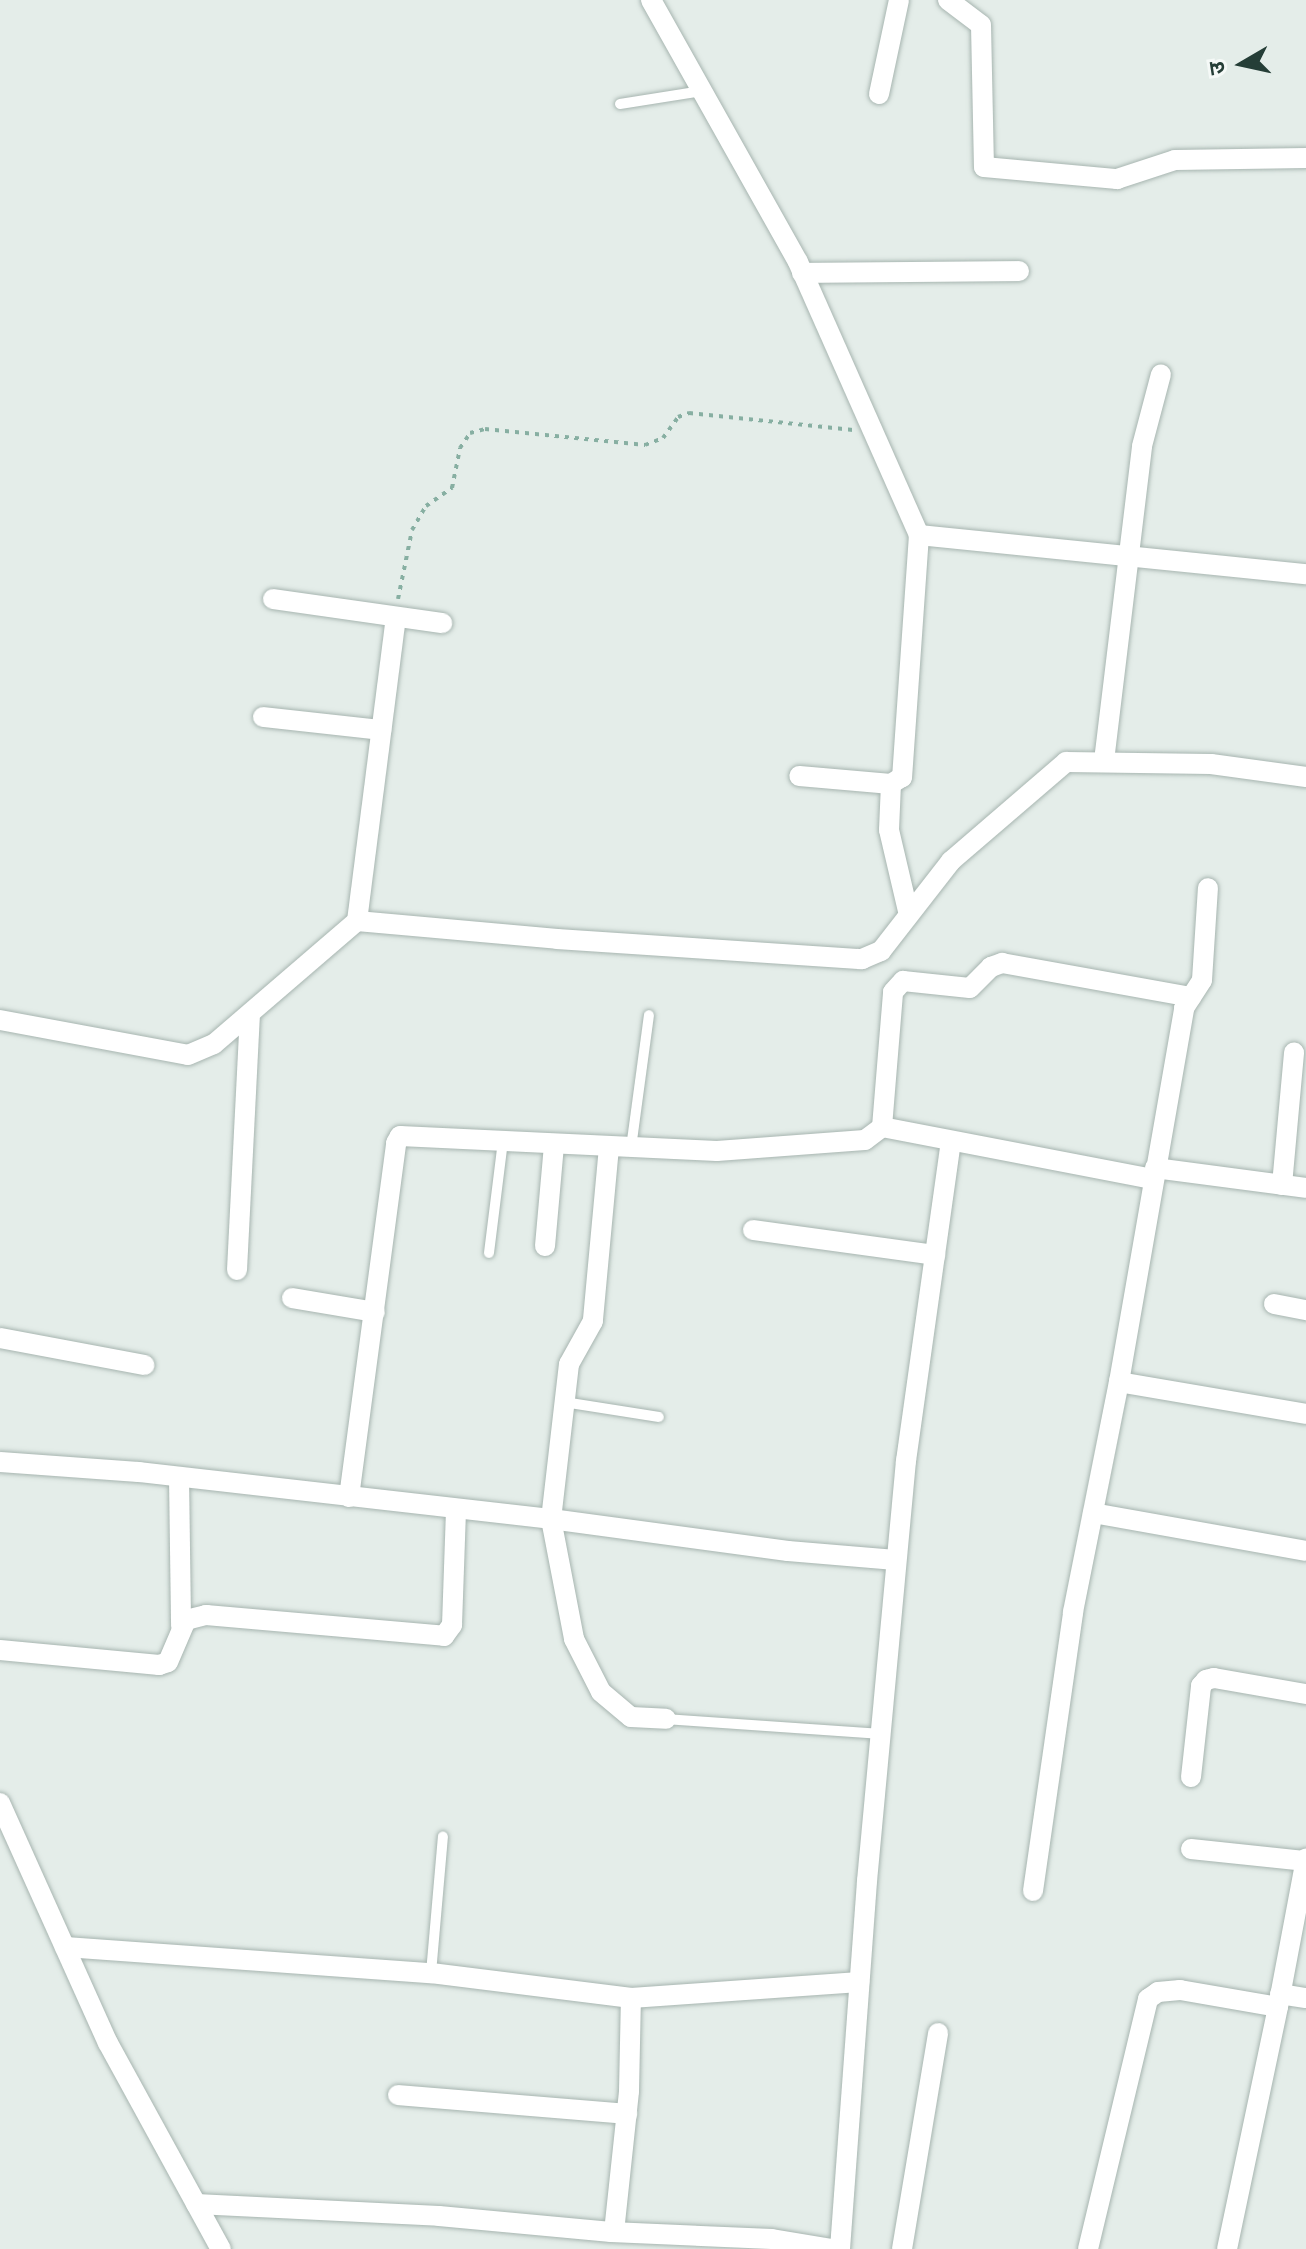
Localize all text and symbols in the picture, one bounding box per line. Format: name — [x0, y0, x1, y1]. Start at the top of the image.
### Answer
north arrow — [1202, 24, 1282, 104]
text: उ — [1203, 59, 1232, 76]

